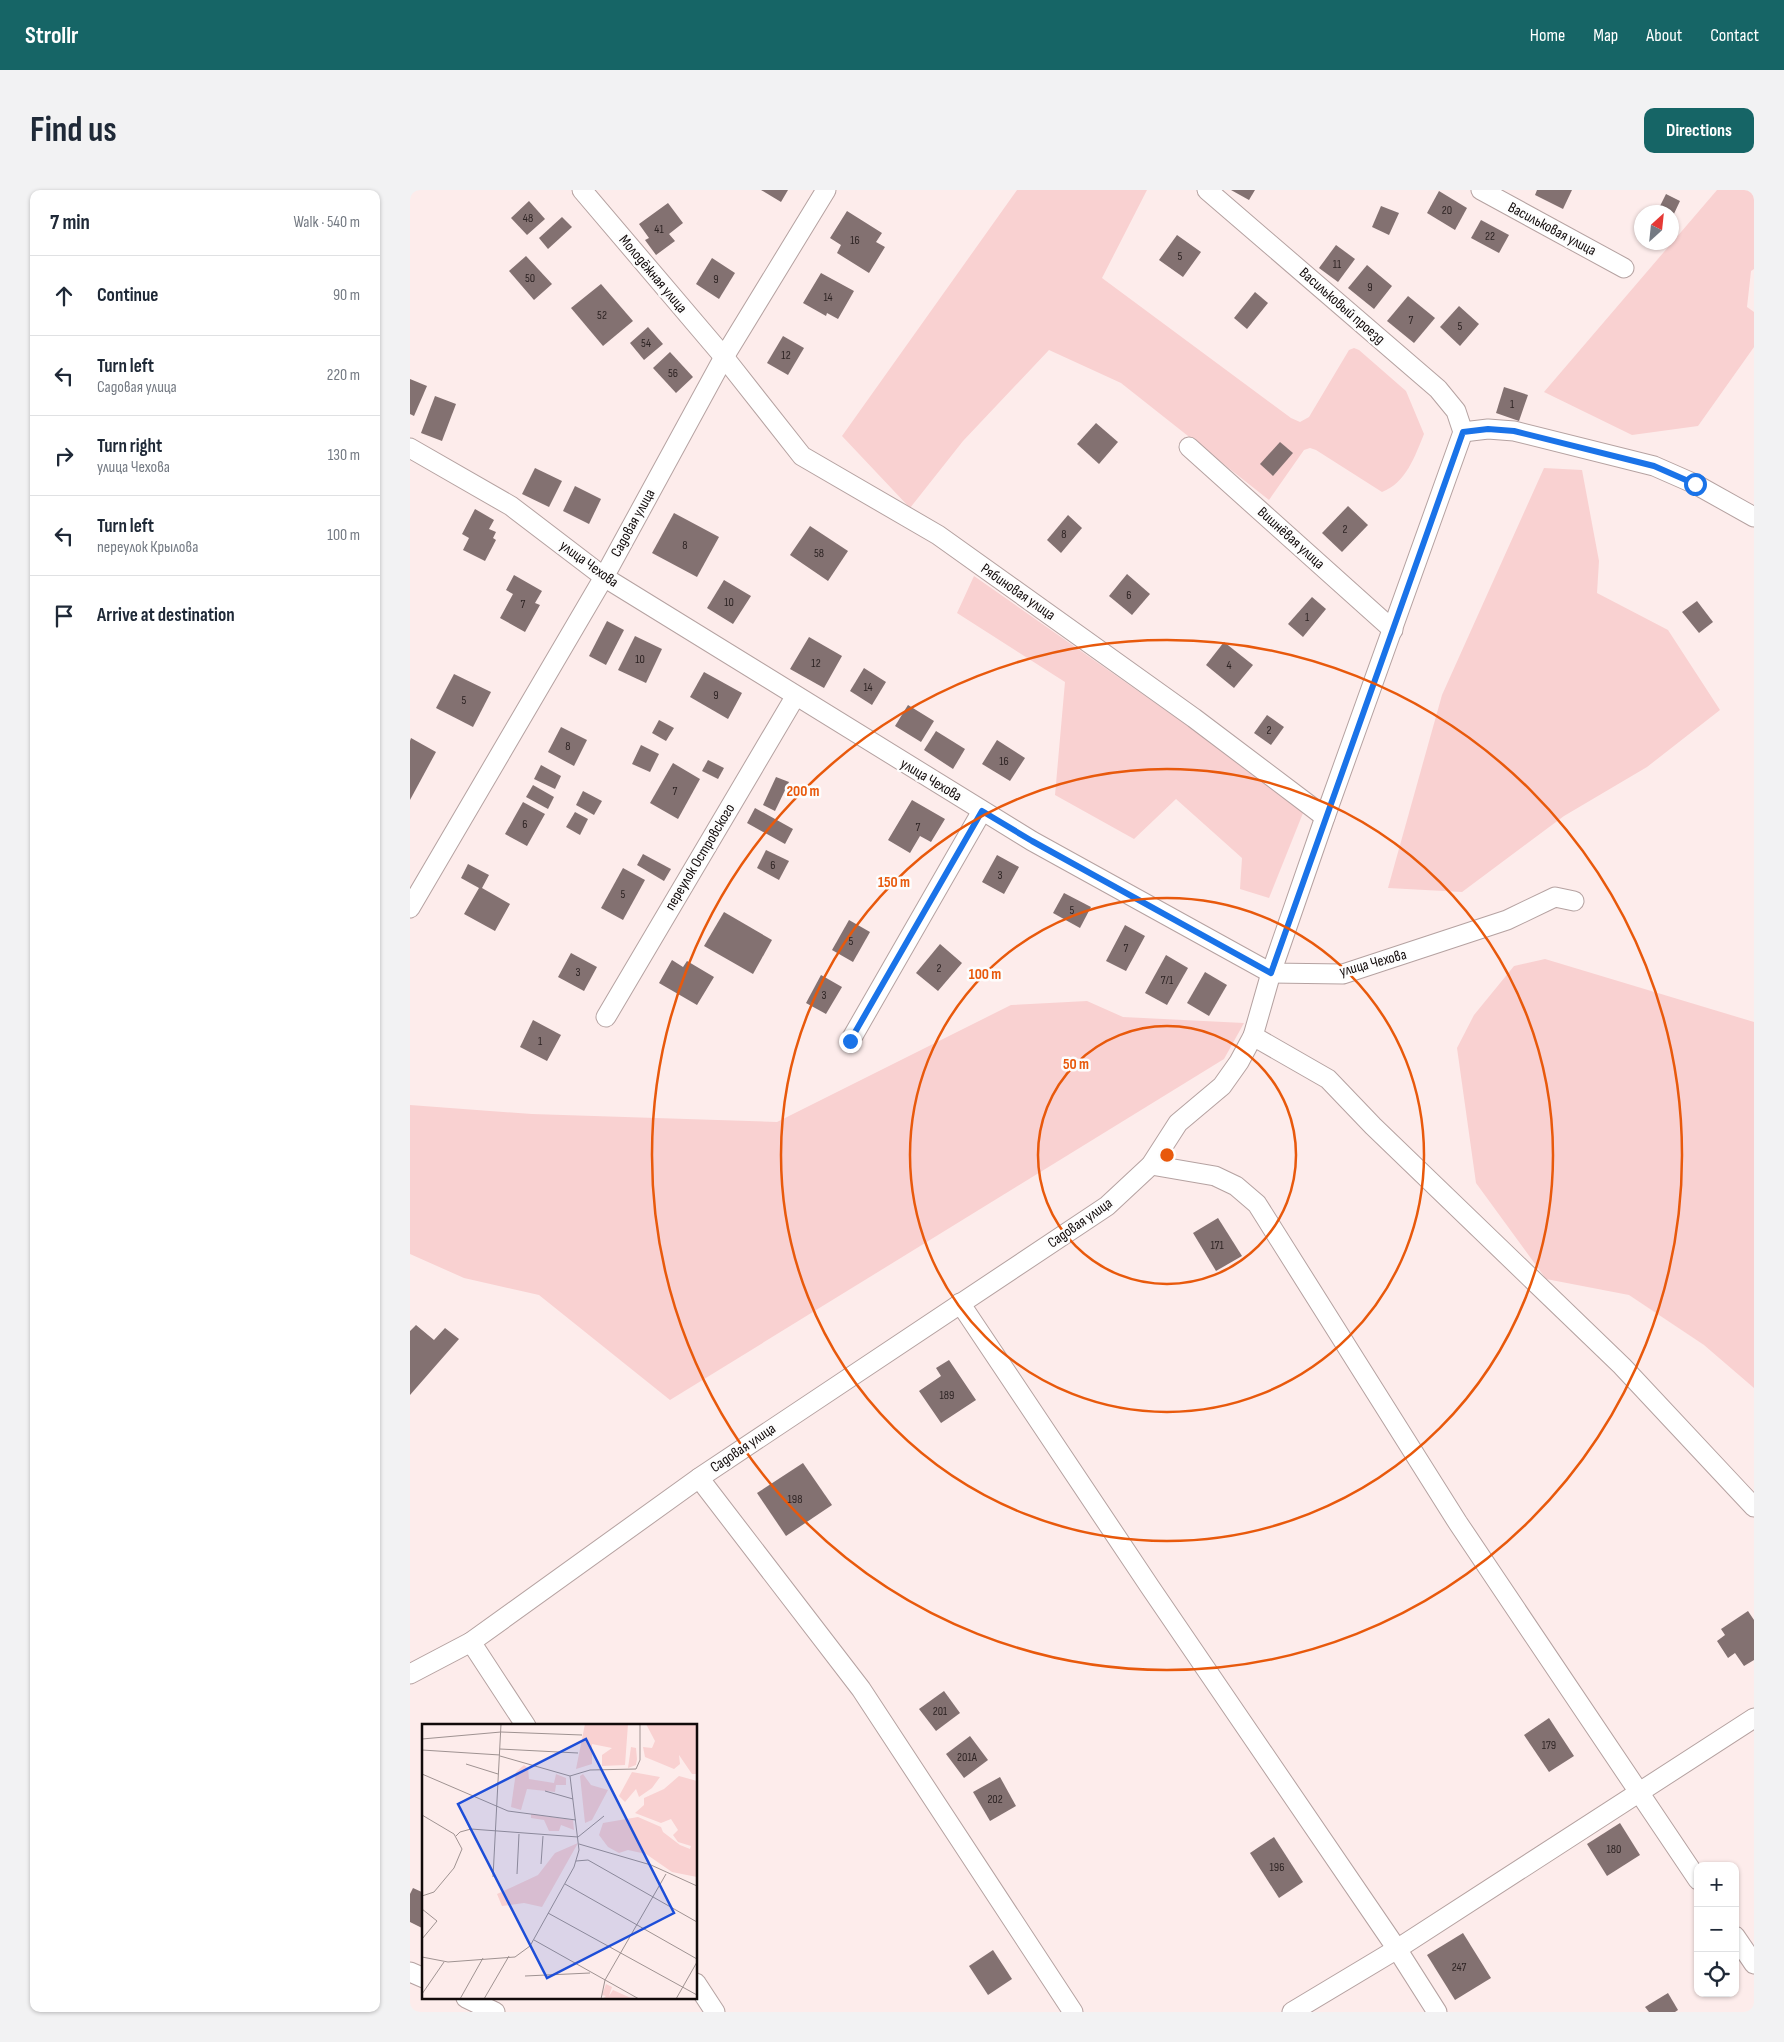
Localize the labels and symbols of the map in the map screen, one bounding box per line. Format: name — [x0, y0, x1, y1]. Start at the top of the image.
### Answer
street label: Васильковая улица — [1505, 198, 1600, 260]
house number: 20 — [1442, 203, 1452, 218]
north arrow — [1634, 205, 1679, 250]
house number: 48 — [523, 211, 533, 226]
house number: 41 — [654, 222, 664, 237]
house number: 22 — [1485, 229, 1495, 244]
street label: Молодёжная улица — [615, 231, 691, 317]
house number: 16 — [850, 233, 860, 248]
house number: 5 — [1178, 249, 1183, 264]
house number: 11 — [1333, 257, 1342, 272]
street label: Васильковый проезд — [1295, 264, 1389, 348]
house number: 50 — [525, 271, 535, 286]
house number: 9 — [713, 272, 719, 287]
house number: 9 — [1367, 280, 1373, 295]
house number: 14 — [823, 290, 833, 305]
house number: 52 — [597, 308, 607, 323]
house number: 7 — [1409, 313, 1414, 328]
house number: 5 — [1458, 319, 1463, 334]
house number: 54 — [641, 336, 651, 351]
house number: 12 — [781, 348, 791, 363]
house number: 56 — [668, 366, 678, 381]
house number: 1 — [1510, 397, 1515, 412]
route start — [1684, 473, 1707, 496]
street label: Садовая улица — [607, 485, 660, 560]
street label: Вишнёвая улица — [1253, 503, 1329, 573]
house number: 2 — [1343, 522, 1348, 537]
house number: 8 — [1061, 527, 1067, 542]
street label: улица Чехова — [556, 536, 622, 592]
house number: 8 — [682, 538, 688, 553]
house number: 58 — [814, 546, 824, 561]
street label: Рябиновая улица — [977, 559, 1059, 625]
house number: 6 — [1126, 588, 1132, 603]
house number: 10 — [724, 595, 734, 610]
house number: 7 — [521, 597, 526, 612]
house number: 1 — [1305, 610, 1310, 625]
house number: 10 — [635, 652, 645, 667]
house number: 12 — [811, 656, 821, 671]
house number: 4 — [1226, 658, 1232, 673]
house number: 14 — [863, 680, 873, 695]
house number: 9 — [713, 688, 719, 703]
house number: 5 — [462, 693, 467, 708]
house number: 2 — [1267, 723, 1272, 738]
house number: 8 — [565, 739, 571, 754]
street label: улица Чехова — [897, 754, 965, 806]
house number: 16 — [999, 754, 1009, 769]
text: 200 m — [786, 782, 820, 801]
house number: 7 — [673, 784, 678, 799]
street label: переулок Островского — [661, 800, 739, 914]
house number: 6 — [522, 817, 528, 832]
house number: 7 — [916, 820, 921, 835]
house number: 6 — [770, 858, 776, 873]
house number: 3 — [997, 868, 1003, 883]
text: 150 m — [878, 873, 910, 892]
house number: 5 — [621, 887, 626, 902]
house number: 5 — [1070, 903, 1075, 918]
house number: 5 — [849, 934, 854, 949]
house number: 7 — [1124, 941, 1129, 956]
street label: улица Чехова — [1337, 945, 1409, 981]
house number: 2 — [937, 961, 942, 976]
house number: 3 — [575, 965, 581, 980]
text: 100 m — [969, 965, 1001, 984]
house number: 7/1 — [1161, 973, 1174, 988]
house number: 3 — [821, 988, 827, 1003]
route end — [839, 1030, 862, 1053]
house number: 1 — [538, 1034, 543, 1049]
text: 50 m — [1063, 1055, 1089, 1074]
centre of rings — [1158, 1146, 1176, 1164]
street label: Садовая улица — [1044, 1194, 1116, 1252]
house number: 171 — [1210, 1238, 1224, 1253]
house number: 189 — [940, 1388, 954, 1403]
street label: Садовая улица — [707, 1419, 779, 1477]
house number: 198 — [788, 1492, 802, 1507]
house number: 201 — [933, 1704, 948, 1719]
inset map — [422, 1724, 698, 2000]
house number: 179 — [1542, 1738, 1556, 1753]
house number: 201А — [957, 1750, 978, 1765]
house number: 202 — [987, 1792, 1003, 1807]
house number: 180 — [1607, 1842, 1621, 1857]
house number: 196 — [1270, 1860, 1284, 1875]
house number: 247 — [1452, 1960, 1466, 1975]

